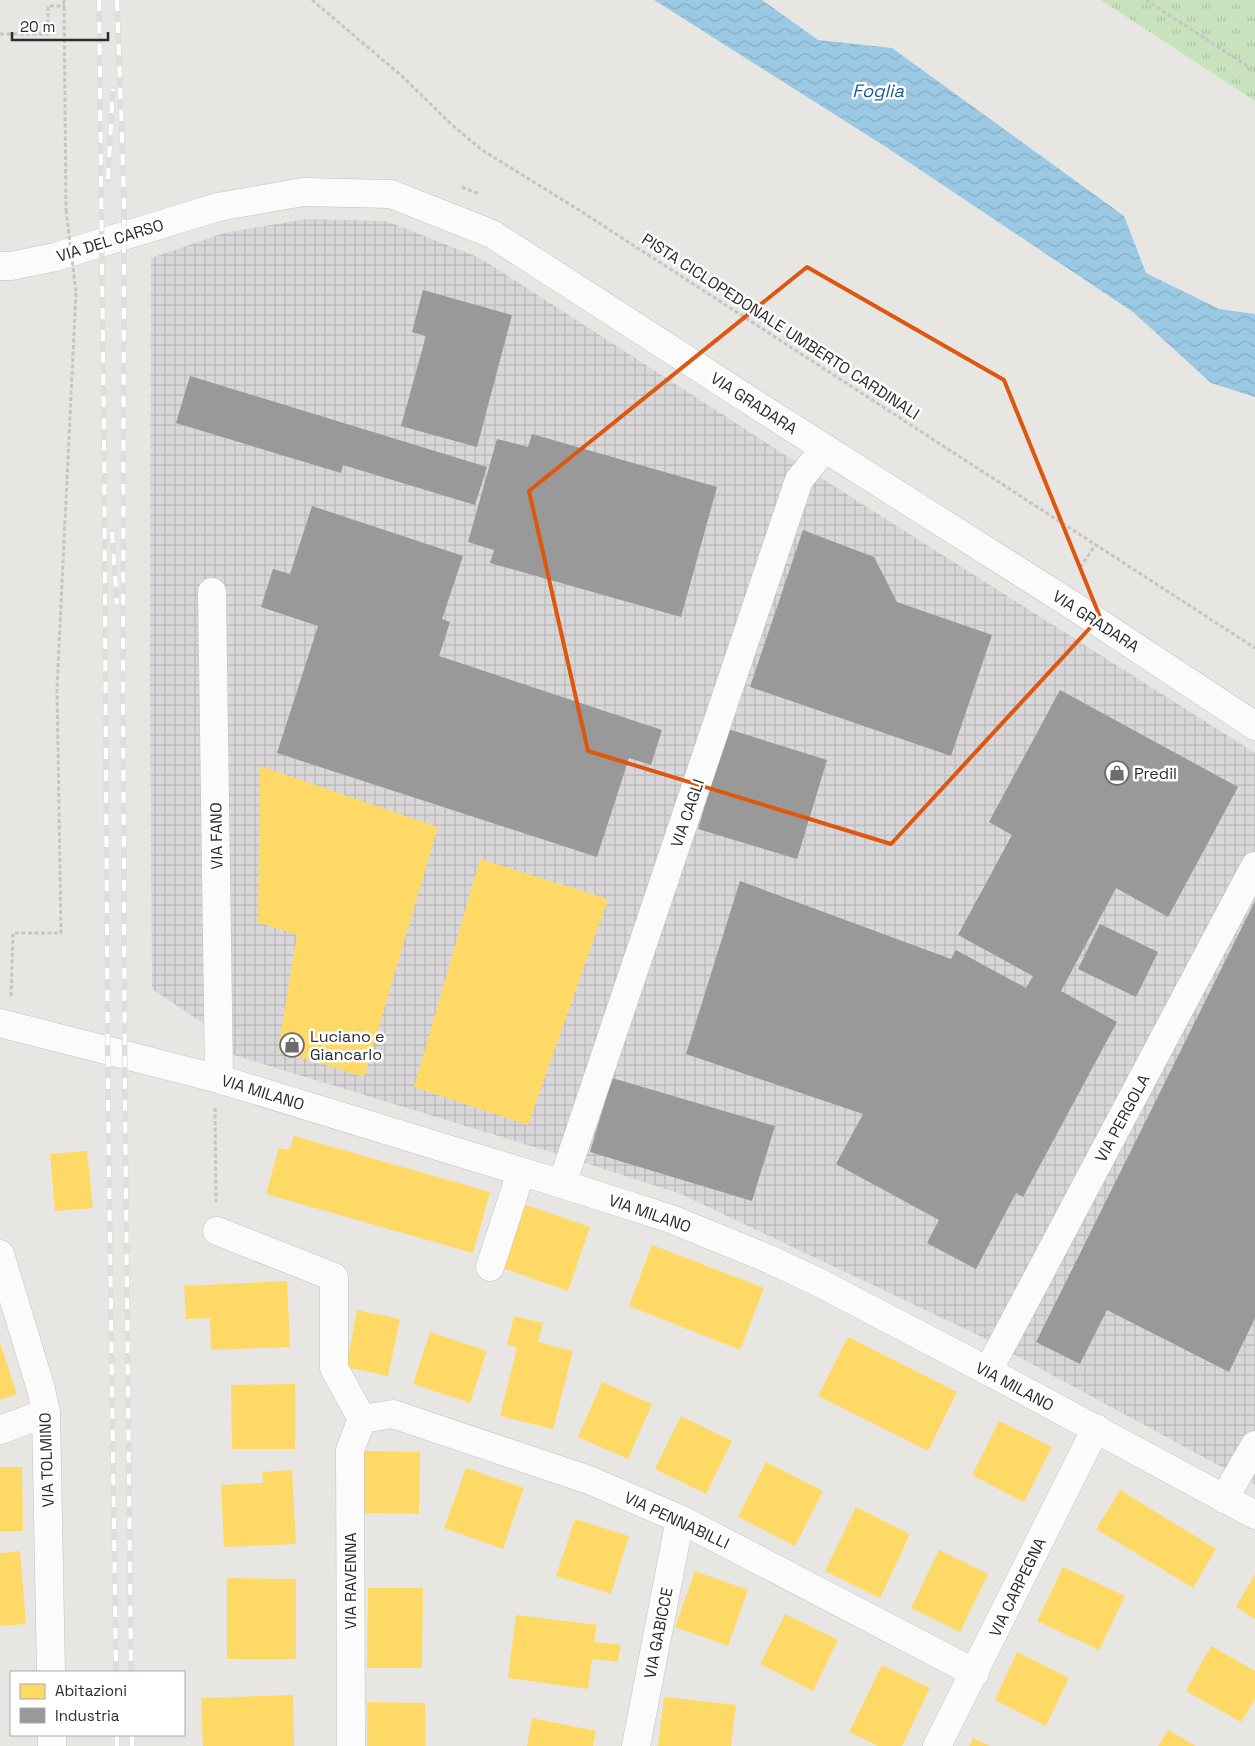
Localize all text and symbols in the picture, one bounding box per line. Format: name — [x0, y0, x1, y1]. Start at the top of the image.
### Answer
scale bar — [12, 10, 109, 42]
text: 20 m — [20, 17, 55, 36]
water label: Foglia — [852, 79, 904, 102]
street label: VIA DEL CARSO — [54, 214, 166, 267]
street label: PISTA CICLOPEDONALE UMBERTO CARDINALI — [638, 229, 924, 424]
street label: VIA GRADARA — [706, 368, 801, 439]
street label: VIA GRADARA — [1048, 586, 1143, 657]
shop icon: Predil — [1104, 760, 1130, 786]
place label: Predil — [1134, 763, 1177, 784]
street label: VIA CAGLI — [666, 776, 709, 850]
street label: VIA FANO — [205, 802, 228, 870]
place label: Luciano e Giancarlo — [310, 1026, 384, 1065]
shop icon: Luciano e Giancarlo — [279, 1032, 305, 1058]
street label: VIA MILANO — [219, 1070, 307, 1115]
street label: VIA PERGOLA — [1090, 1071, 1154, 1166]
street label: VIA MILANO — [606, 1190, 694, 1237]
street label: VIA MILANO — [972, 1357, 1058, 1416]
street label: VIA TOLMINO — [34, 1412, 59, 1508]
street label: VIA PENNABILLI — [621, 1487, 733, 1554]
street label: VIA RAVENNA — [340, 1532, 361, 1630]
street label: VIA CARPEGNA — [984, 1534, 1051, 1640]
street label: VIA GABICCE — [639, 1586, 678, 1680]
legend — [10, 1671, 185, 1736]
text: Abitazioni — [55, 1681, 127, 1700]
text: Industria — [55, 1706, 120, 1725]

